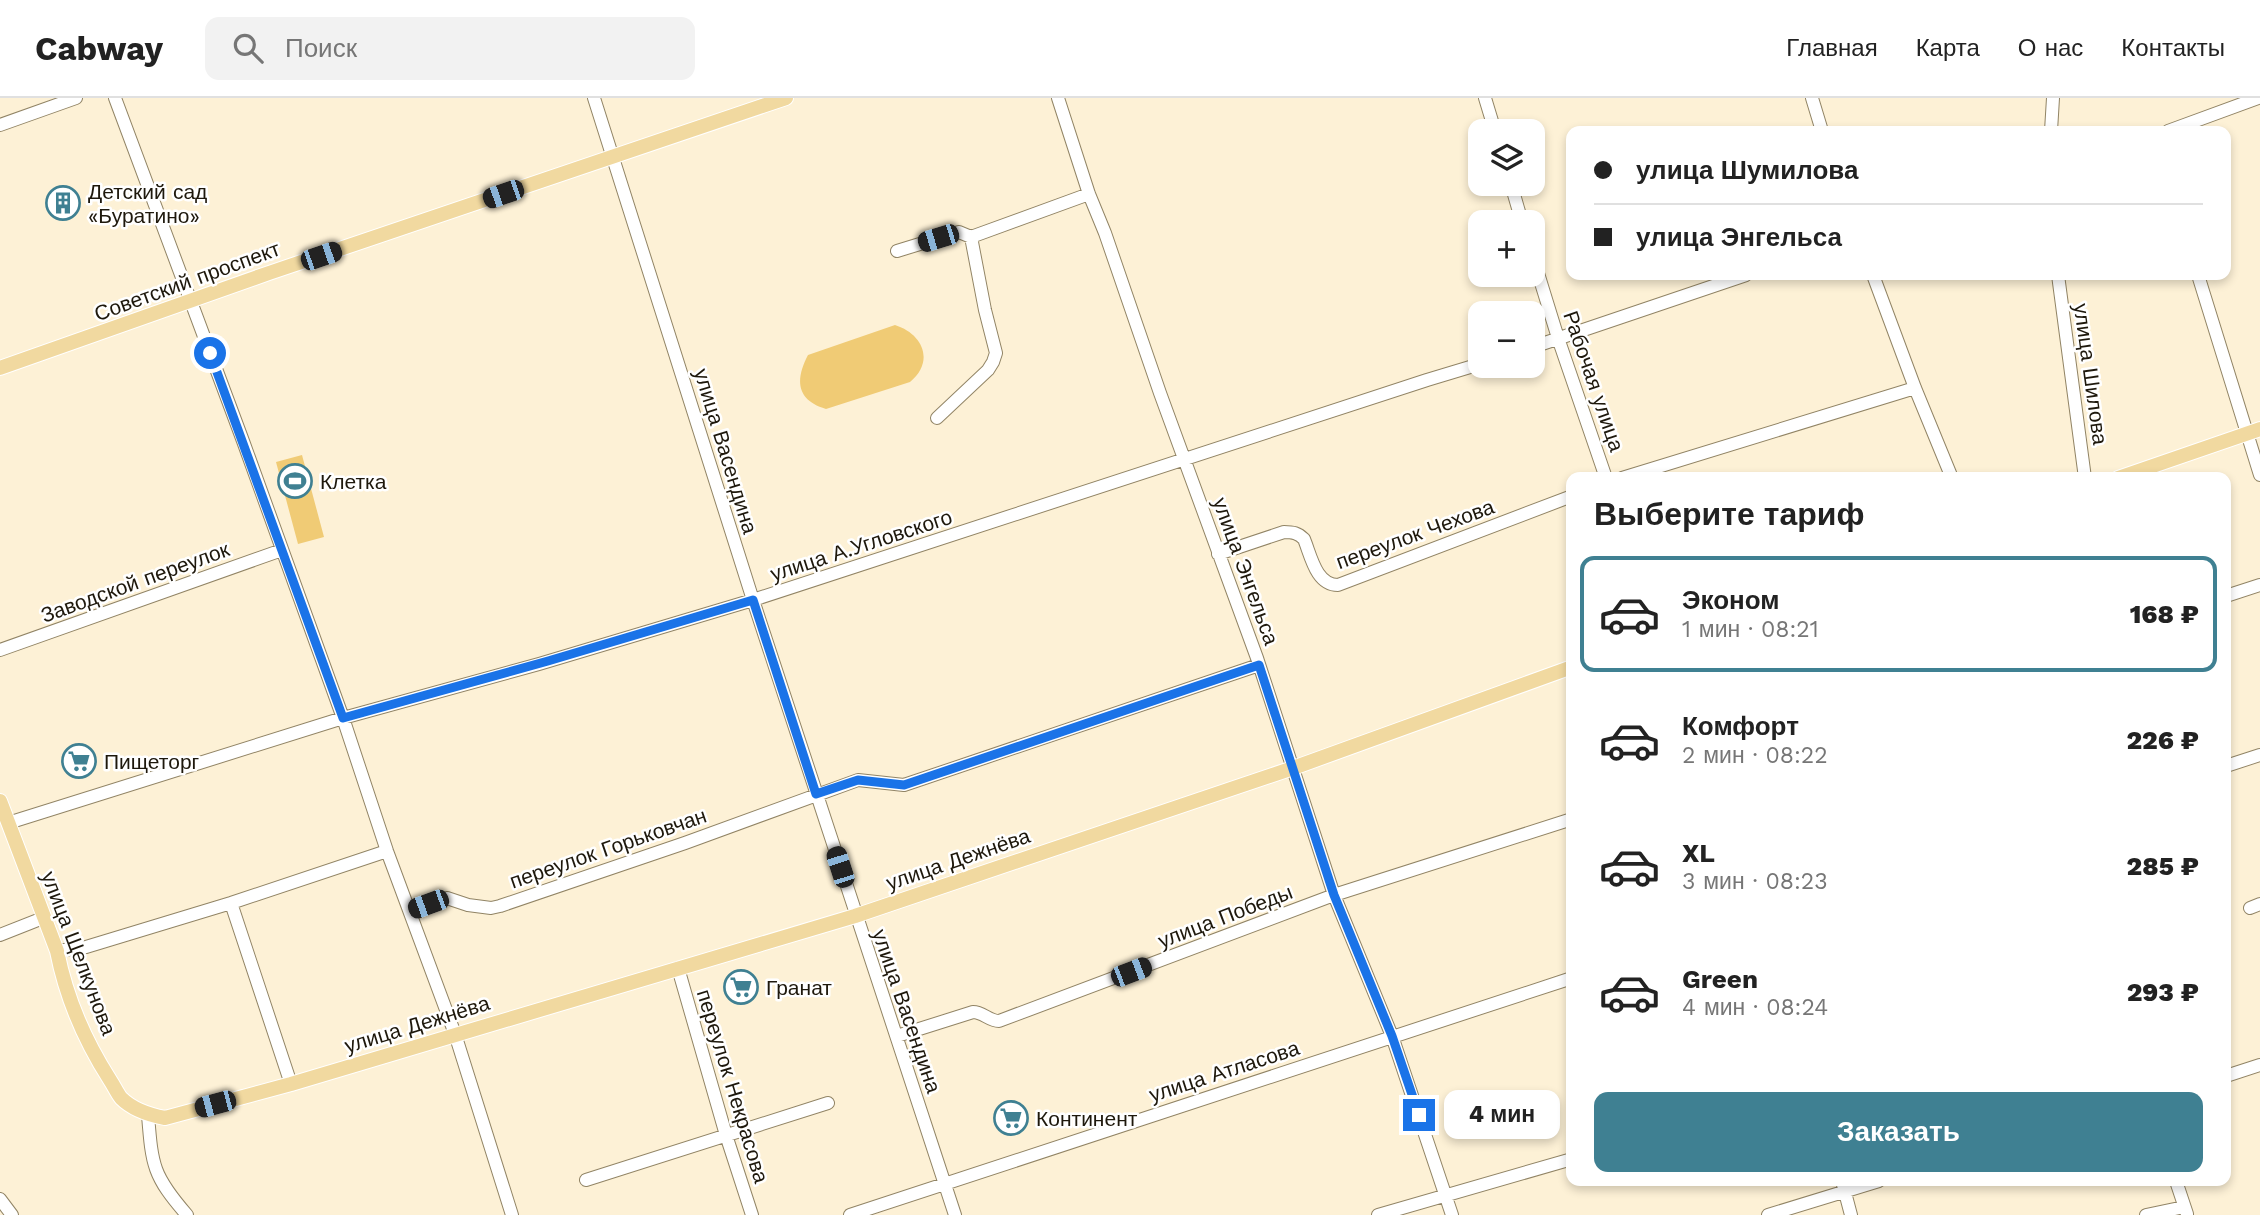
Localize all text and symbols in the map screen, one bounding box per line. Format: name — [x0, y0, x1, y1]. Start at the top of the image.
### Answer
search box — [205, 17, 695, 80]
text: Cabway — [35, 29, 163, 68]
icon: search — [229, 29, 267, 67]
text: Поиск — [285, 33, 357, 63]
text: Главная — [1786, 34, 1878, 62]
text: Карта — [1916, 34, 1980, 62]
text: О нас — [2018, 34, 2083, 62]
text: Контакты — [2121, 34, 2225, 62]
map controls — [1468, 119, 1545, 378]
button: layers — [1468, 119, 1545, 196]
text: улица Шумилова — [1636, 155, 1858, 185]
car — [480, 177, 527, 211]
place label: Детский сад «Буратино» — [88, 179, 207, 228]
building icon: Детский сад «Буратино» — [44, 184, 82, 222]
button: + — [1468, 210, 1545, 287]
car — [915, 222, 962, 254]
text: улица Энгельса — [1636, 222, 1842, 252]
street label: Советский проспект — [91, 236, 284, 326]
car — [298, 239, 345, 273]
button: − — [1468, 301, 1545, 378]
street label: улица Шилова — [2069, 302, 2113, 447]
street label: Рабочая улица — [1558, 307, 1630, 455]
route start — [194, 337, 226, 369]
street label: улица Васендина — [689, 365, 763, 537]
sports icon: Клетка — [276, 462, 314, 500]
place label: Клетка — [320, 469, 387, 494]
street label: улица Энгельса — [1208, 494, 1284, 648]
street label: переулок Чехова — [1332, 494, 1498, 574]
text: Выберите тариф — [1594, 495, 1865, 533]
street label: улица А.Угловского — [767, 504, 955, 586]
street label: Заводской переулок — [37, 536, 233, 628]
icon: car — [1598, 583, 1661, 646]
text: Эконом — [1682, 585, 1780, 615]
text: 168 ₽ — [2130, 599, 2199, 629]
text: 1 мин · 08:21 — [1682, 616, 1819, 643]
icon: car — [1598, 709, 1661, 772]
text: Комфорт — [1682, 711, 1799, 741]
text: 226 ₽ — [2126, 725, 2199, 755]
supermarket icon: Пищеторг — [60, 742, 98, 780]
text: 2 мин · 08:22 — [1682, 742, 1828, 769]
place label: Пищеторг — [104, 749, 200, 774]
street label: переулок Горьковчан — [506, 803, 710, 893]
street label: улица Дежнёва — [883, 823, 1034, 895]
icon: car — [1598, 835, 1661, 898]
text: XL — [1682, 838, 1715, 868]
car — [824, 844, 857, 890]
text: 285 ₽ — [2127, 851, 2199, 881]
street label: улица Щелкунова — [36, 867, 122, 1039]
text: 3 мин · 08:23 — [1682, 868, 1828, 895]
street label: улица Победы — [1154, 879, 1296, 953]
car — [405, 887, 452, 921]
street label: улица Васендина — [867, 926, 947, 1096]
car — [1108, 955, 1155, 989]
icon: car — [1598, 961, 1661, 1024]
text: Green — [1682, 964, 1758, 994]
supermarket icon: Гранат — [722, 968, 760, 1006]
place label: Гранат — [766, 975, 832, 1000]
text: 293 ₽ — [2127, 977, 2199, 1007]
street label: переулок Некрасова — [692, 986, 774, 1186]
street label: улица Дежнёва — [341, 990, 493, 1058]
text: 4 мин · 08:24 — [1682, 994, 1828, 1021]
street label: улица Атласова — [1146, 1035, 1303, 1107]
car — [192, 1088, 239, 1120]
callout: 4 мин — [1444, 1090, 1559, 1140]
button: Заказать — [1594, 1092, 2203, 1172]
supermarket icon: Континент — [992, 1099, 1030, 1137]
route end — [1403, 1099, 1435, 1131]
text: 4 мин — [1469, 1101, 1535, 1128]
place label: Континент — [1036, 1106, 1138, 1131]

